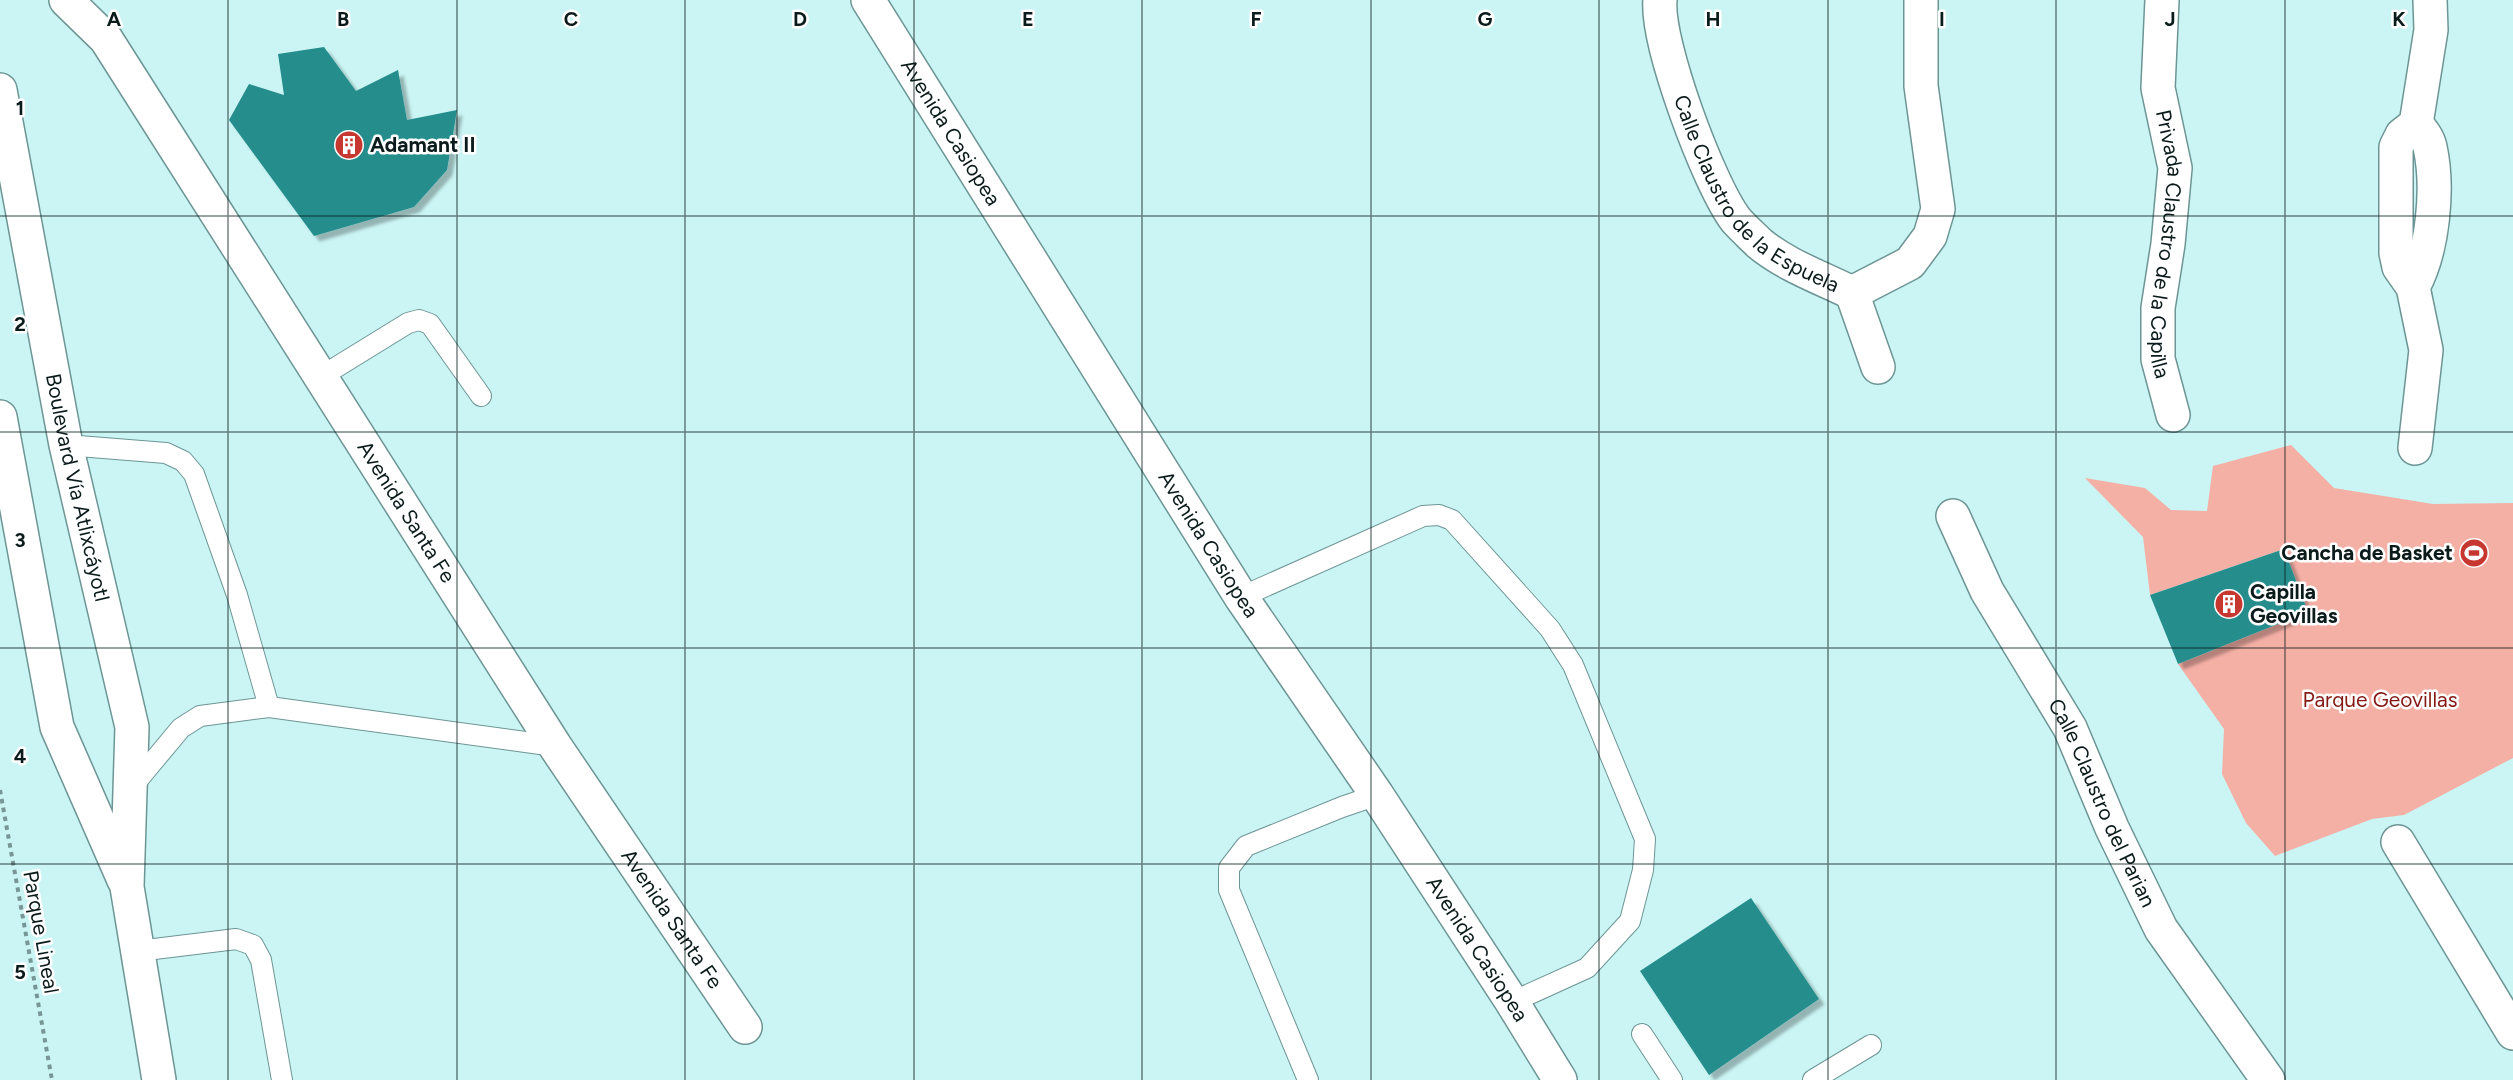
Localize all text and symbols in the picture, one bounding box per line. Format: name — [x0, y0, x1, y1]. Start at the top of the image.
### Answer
text: A — [107, 7, 122, 31]
text: B — [337, 7, 349, 31]
text: C — [564, 7, 578, 31]
text: D — [793, 7, 807, 31]
text: E — [1022, 7, 1034, 31]
text: F — [1250, 7, 1262, 31]
text: G — [1478, 7, 1493, 31]
text: H — [1706, 7, 1721, 31]
text: I — [1939, 7, 1945, 31]
text: J — [2164, 7, 2176, 31]
text: K — [2392, 7, 2406, 31]
street label: Avenida Casiopea — [896, 54, 1006, 210]
street label: Calle Claustro de la Espuela — [1669, 92, 1843, 297]
text: 1 — [16, 96, 24, 120]
street label: Privada Claustro de la Capilla — [2146, 107, 2188, 381]
building icon: Adamant II — [333, 129, 365, 161]
place label: Adamant II — [370, 132, 475, 157]
text: 2 — [14, 312, 26, 336]
street label: Boulevard Vía Atlixcáyotl — [41, 371, 115, 604]
street label: Avenida Santa Fe — [353, 436, 461, 587]
street label: Avenida Casiopea — [1153, 466, 1264, 622]
text: 3 — [14, 528, 26, 552]
sports icon: Cancha de Basket — [2458, 537, 2490, 569]
place label: Cancha de Basket — [2281, 540, 2453, 565]
place label: Capilla Geovillas — [2250, 579, 2338, 628]
building icon: Capilla Geovillas — [2213, 588, 2245, 620]
park label: Parque Geovillas — [2302, 687, 2458, 712]
street label: Calle Claustro del Parian — [2043, 694, 2161, 911]
text: 4 — [14, 744, 27, 768]
street label: Avenida Santa Fe — [616, 844, 728, 993]
street label: Parque Lineal — [18, 868, 65, 995]
street label: Avenida Casiopea — [1421, 871, 1534, 1026]
text: 5 — [14, 960, 26, 984]

